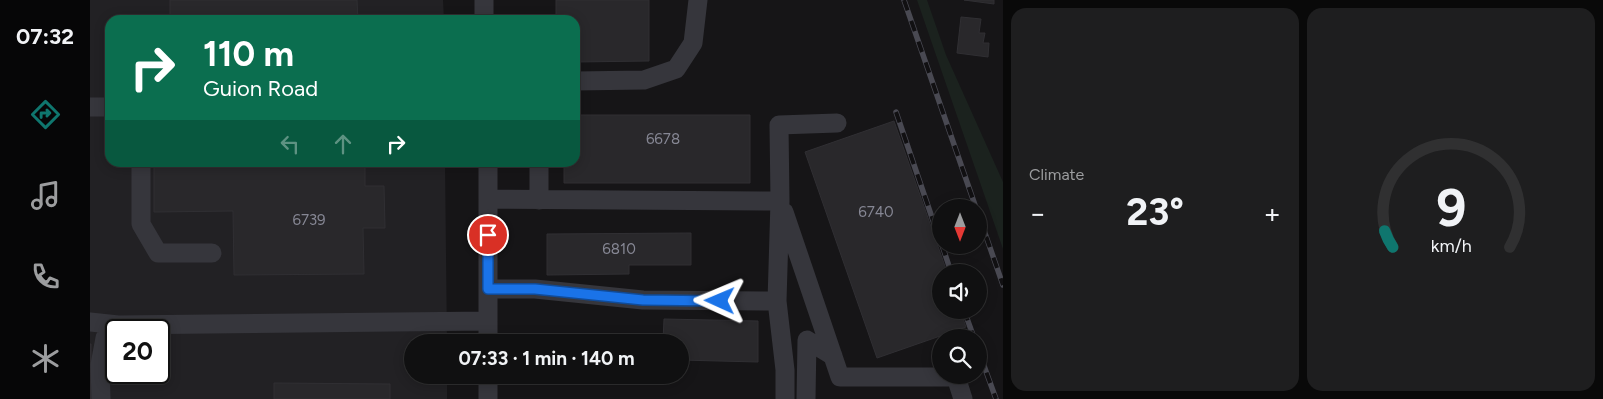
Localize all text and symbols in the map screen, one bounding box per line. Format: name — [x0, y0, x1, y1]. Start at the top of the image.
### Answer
text: 07:32 — [16, 23, 74, 50]
text: 110 m — [203, 33, 294, 75]
icon: right — [120, 35, 185, 100]
text: Guion Road — [203, 75, 318, 102]
icon: directions — [28, 97, 63, 132]
icon: left — [276, 130, 304, 158]
icon: ahead — [329, 130, 357, 158]
icon: right — [382, 130, 410, 158]
house number: 6678 — [646, 130, 680, 148]
text: Climate — [1029, 165, 1084, 184]
text: 9 — [1436, 177, 1466, 239]
icon: music — [28, 178, 63, 213]
text: 23° — [1126, 189, 1184, 235]
text: − — [1029, 196, 1046, 230]
text: + — [1264, 196, 1281, 230]
north arrow — [932, 199, 988, 254]
map controls — [932, 199, 987, 384]
house number: 6740 — [858, 203, 894, 221]
house number: 6739 — [292, 211, 326, 229]
pin — [467, 214, 509, 256]
icon: arrive — [474, 221, 502, 249]
text: km/h — [1431, 235, 1471, 256]
house number: 6810 — [602, 240, 636, 258]
icon: phone — [28, 259, 63, 294]
button: sound — [932, 264, 987, 319]
position arrow — [693, 274, 745, 326]
speed limit sign: 20 — [105, 319, 170, 384]
button: search — [932, 329, 987, 384]
icon: climate — [28, 341, 63, 376]
text: 07:33 · 1 min · 140 m — [458, 347, 635, 370]

